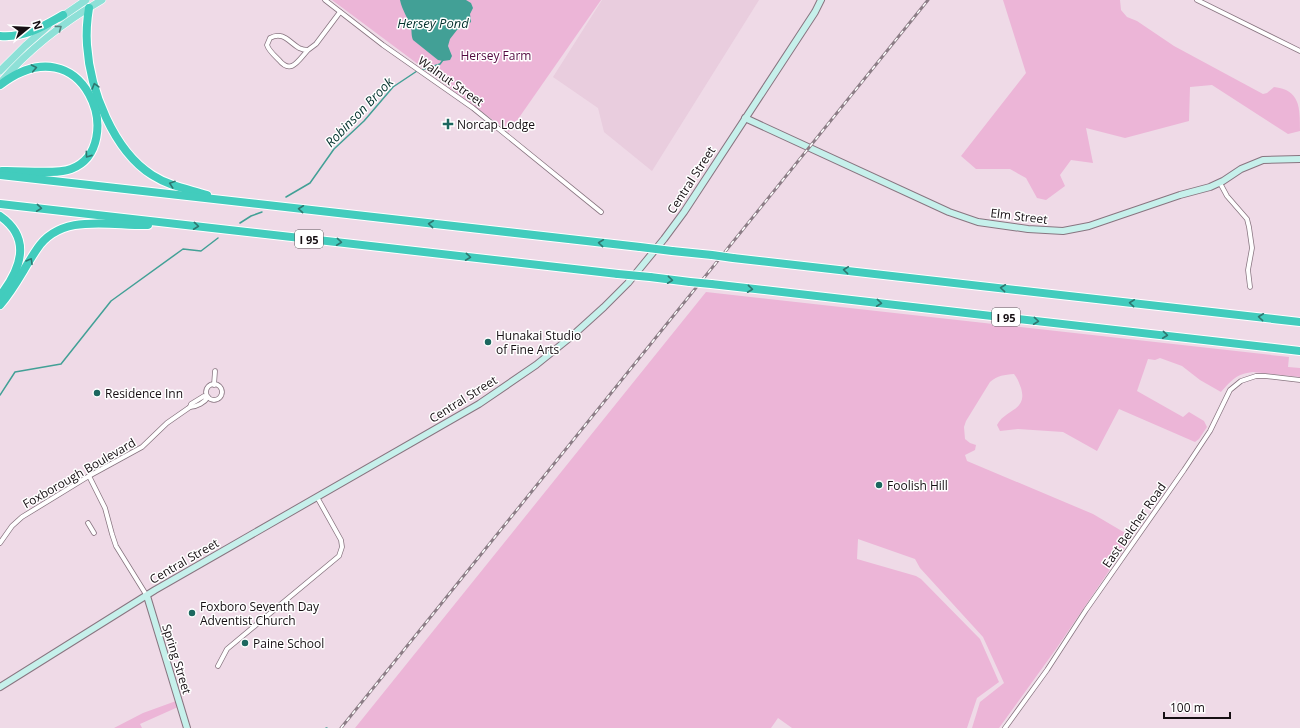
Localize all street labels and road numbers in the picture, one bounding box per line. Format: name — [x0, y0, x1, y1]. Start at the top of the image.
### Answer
street label: Walnut Street — [415, 52, 487, 110]
street label: Central Street — [663, 143, 719, 217]
street label: Elm Street — [989, 204, 1049, 228]
road number: I 95 — [295, 230, 323, 248]
road number: I 95 — [992, 308, 1020, 326]
street label: Central Street — [426, 371, 500, 427]
street label: Foxborough Boulevard — [19, 434, 139, 512]
street label: East Belcher Road — [1098, 479, 1170, 571]
street label: Central Street — [146, 534, 222, 588]
street label: Spring Street — [158, 622, 196, 696]

